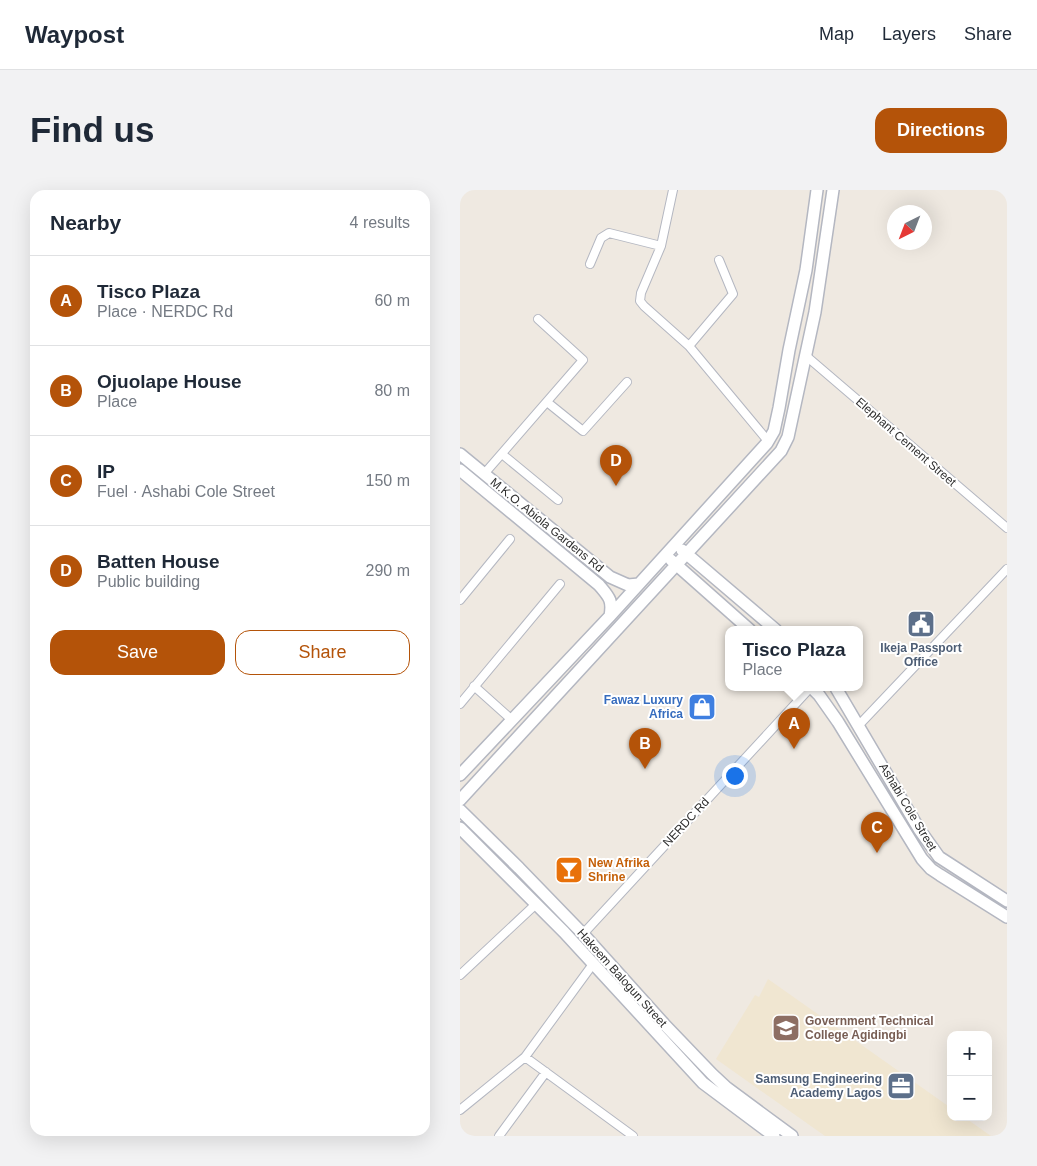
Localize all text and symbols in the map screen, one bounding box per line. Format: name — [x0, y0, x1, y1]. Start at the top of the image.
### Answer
text: Waypost — [25, 21, 124, 48]
text: Map — [819, 24, 854, 44]
text: Layers — [882, 24, 936, 44]
text: Share — [964, 24, 1012, 44]
button: Directions — [875, 108, 1007, 153]
text: Find us — [30, 110, 154, 149]
north arrow — [887, 205, 932, 250]
text: Nearby — [50, 211, 121, 234]
text: 4 results — [350, 214, 410, 231]
text: Tisco Plaza — [97, 281, 200, 302]
text: A — [60, 292, 72, 309]
text: 60 m — [374, 292, 410, 309]
text: Place · NERDC Rd — [97, 303, 233, 320]
text: Ojuolape House — [97, 371, 242, 392]
text: B — [60, 382, 72, 399]
text: 80 m — [374, 382, 410, 399]
text: Place — [97, 393, 137, 410]
street label: Elephant Cement Street — [853, 395, 959, 490]
pin: D — [600, 445, 632, 486]
text: IP — [97, 461, 115, 482]
text: C — [60, 472, 72, 489]
text: 150 m — [366, 472, 410, 489]
street label: M.K.O. Abiola Gardens Rd — [488, 475, 606, 575]
text: Fuel · Ashabi Cole Street — [97, 483, 275, 500]
text: Batten House — [97, 551, 219, 572]
text: D — [60, 562, 72, 579]
text: 290 m — [366, 562, 410, 579]
text: Public building — [97, 573, 200, 590]
public building icon: Ikeja Passport Office — [906, 609, 936, 639]
popup — [725, 626, 863, 691]
button: Save — [50, 630, 225, 675]
button: Share — [235, 630, 410, 675]
text: Tisco Plaza — [742, 639, 846, 660]
place label: Ikeja Passport Office — [880, 641, 962, 669]
text: Place — [742, 661, 782, 678]
shop icon: Fawaz Luxury Africa — [687, 692, 717, 722]
place label: Fawaz Luxury Africa — [604, 693, 683, 721]
pin: A — [778, 708, 810, 749]
pin: B — [629, 728, 661, 769]
street label: Ashabi Cole Street — [876, 760, 940, 854]
your location — [722, 763, 748, 789]
street label: NERDC Rd — [660, 795, 712, 849]
pin: C — [861, 812, 893, 853]
bar icon: New Afrika Shrine — [554, 855, 584, 885]
place label: New Afrika Shrine — [588, 856, 650, 884]
street label: Hakeem Balogun Street — [574, 926, 670, 1031]
school or university icon: Government Technical College Agidingbi — [771, 1013, 801, 1043]
place label: Government Technical College Agidingbi — [805, 1014, 933, 1042]
map controls — [947, 1031, 992, 1121]
button: + — [947, 1031, 992, 1076]
office icon: Samsung Engineering Academy Lagos — [886, 1071, 916, 1101]
place label: Samsung Engineering Academy Lagos — [755, 1072, 882, 1100]
button: − — [947, 1076, 992, 1121]

